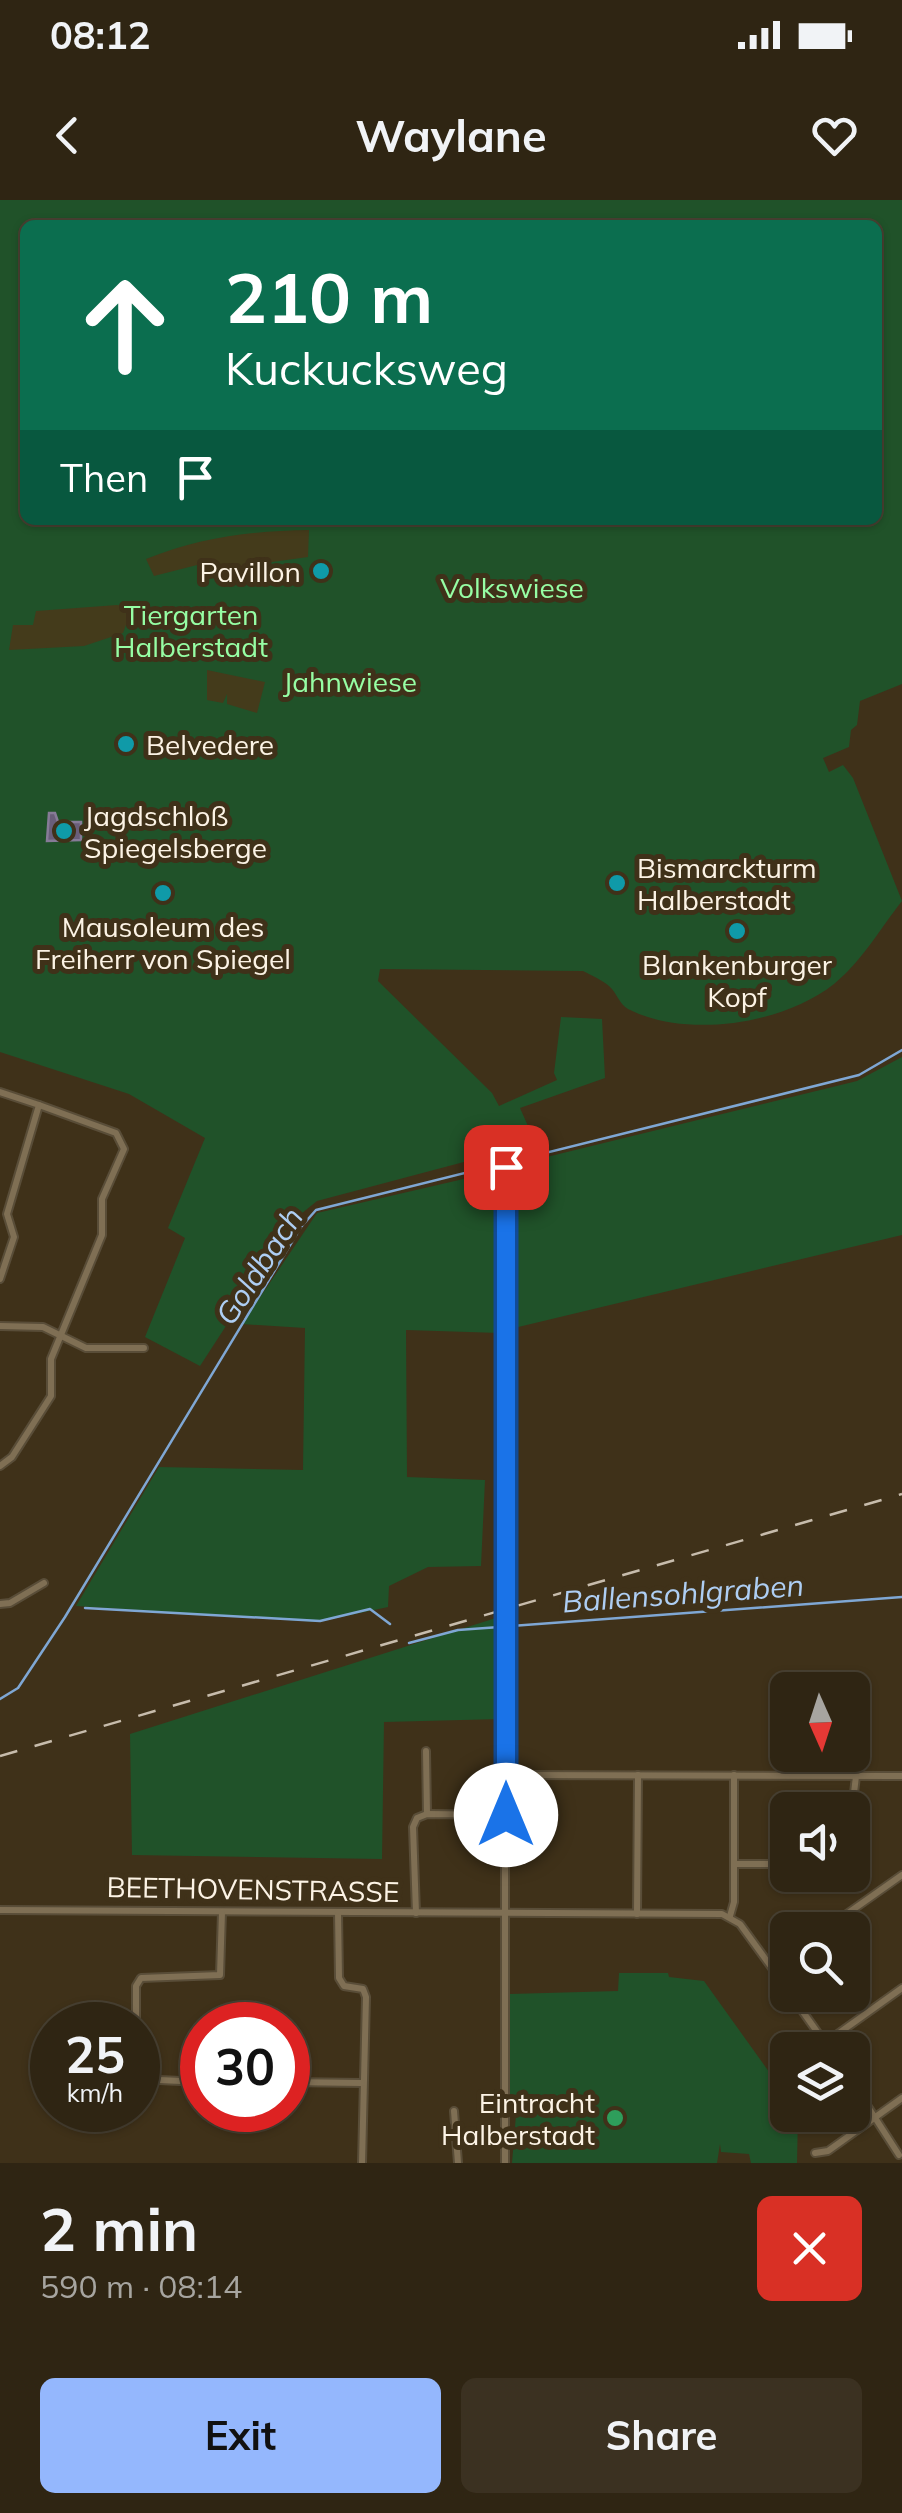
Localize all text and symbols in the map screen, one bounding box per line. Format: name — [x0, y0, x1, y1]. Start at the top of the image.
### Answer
text: 08:12 — [50, 11, 151, 59]
text: Waylane — [355, 107, 547, 163]
icon: back — [40, 108, 95, 163]
icon: heart — [807, 108, 862, 163]
text: 210 m — [225, 253, 433, 341]
icon: ahead — [60, 260, 190, 390]
text: Kuckucksweg — [225, 340, 508, 396]
icon: arrive — [168, 450, 223, 505]
text: Then — [60, 454, 148, 502]
place label: Pavillon — [200, 554, 301, 589]
marker: Pavillon — [310, 560, 332, 582]
park label: Volkswiese — [440, 570, 584, 605]
park label: Tiergarten Halberstadt — [114, 597, 268, 664]
park label: Jahnwiese — [283, 664, 417, 699]
place label: Belvedere — [146, 727, 274, 762]
marker: Belvedere — [115, 733, 137, 755]
place label: Jagdschloß Spiegelsberge — [84, 798, 267, 865]
marker: Jagdschloß Spiegelsberge — [53, 820, 75, 842]
place label: Bismarckturm Halberstadt — [637, 850, 817, 917]
marker: Bismarckturm Halberstadt — [606, 872, 628, 894]
marker: Mausoleum des Freiherr von Spiegel — [152, 882, 174, 904]
place label: Mausoleum des Freiherr von Spiegel — [35, 909, 291, 976]
marker: Blankenburger Kopf — [726, 920, 748, 942]
place label: Blankenburger Kopf — [642, 947, 833, 1014]
pin — [464, 1125, 549, 1210]
icon: arrive — [479, 1140, 534, 1195]
water label: Goldbach — [207, 1200, 311, 1332]
water label: Ballensohlgraben — [561, 1566, 805, 1620]
north arrow — [770, 1672, 870, 1772]
map controls — [770, 1672, 870, 2132]
position arrow — [454, 1763, 558, 1867]
button: sound — [770, 1792, 870, 1892]
street label: BEETHOVENSTRASSE — [106, 1869, 400, 1909]
button: search — [770, 1912, 870, 2012]
speed limit sign: 30 — [180, 2002, 310, 2132]
text: 25 — [65, 2023, 125, 2086]
button: layers — [770, 2032, 870, 2132]
text: km/h — [67, 2077, 123, 2108]
place label: Eintracht Halberstadt — [441, 2085, 595, 2152]
marker: Eintracht Halberstadt — [604, 2107, 626, 2129]
text: 2 min — [40, 2191, 198, 2266]
button: close — [757, 2196, 862, 2301]
text: 590 m · 08:14 — [40, 2266, 242, 2306]
button: Exit — [40, 2378, 441, 2493]
button: Share — [461, 2378, 862, 2493]

